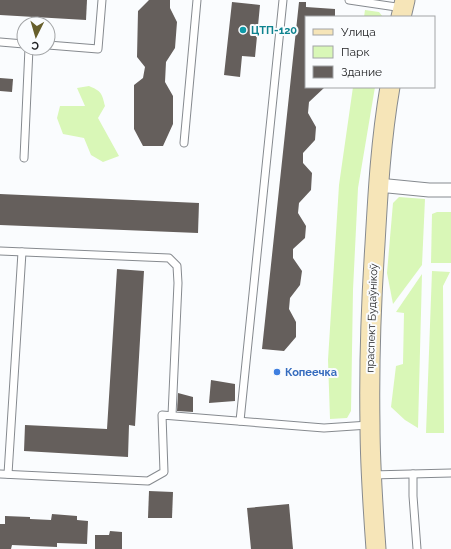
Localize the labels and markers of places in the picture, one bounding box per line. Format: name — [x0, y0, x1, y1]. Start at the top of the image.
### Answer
place label: ЦТП-120 — [251, 24, 297, 37]
marker: ЦТП-120 — [238, 25, 248, 35]
place label: Копеечка — [285, 366, 337, 379]
marker: Копеечка — [272, 367, 282, 377]

